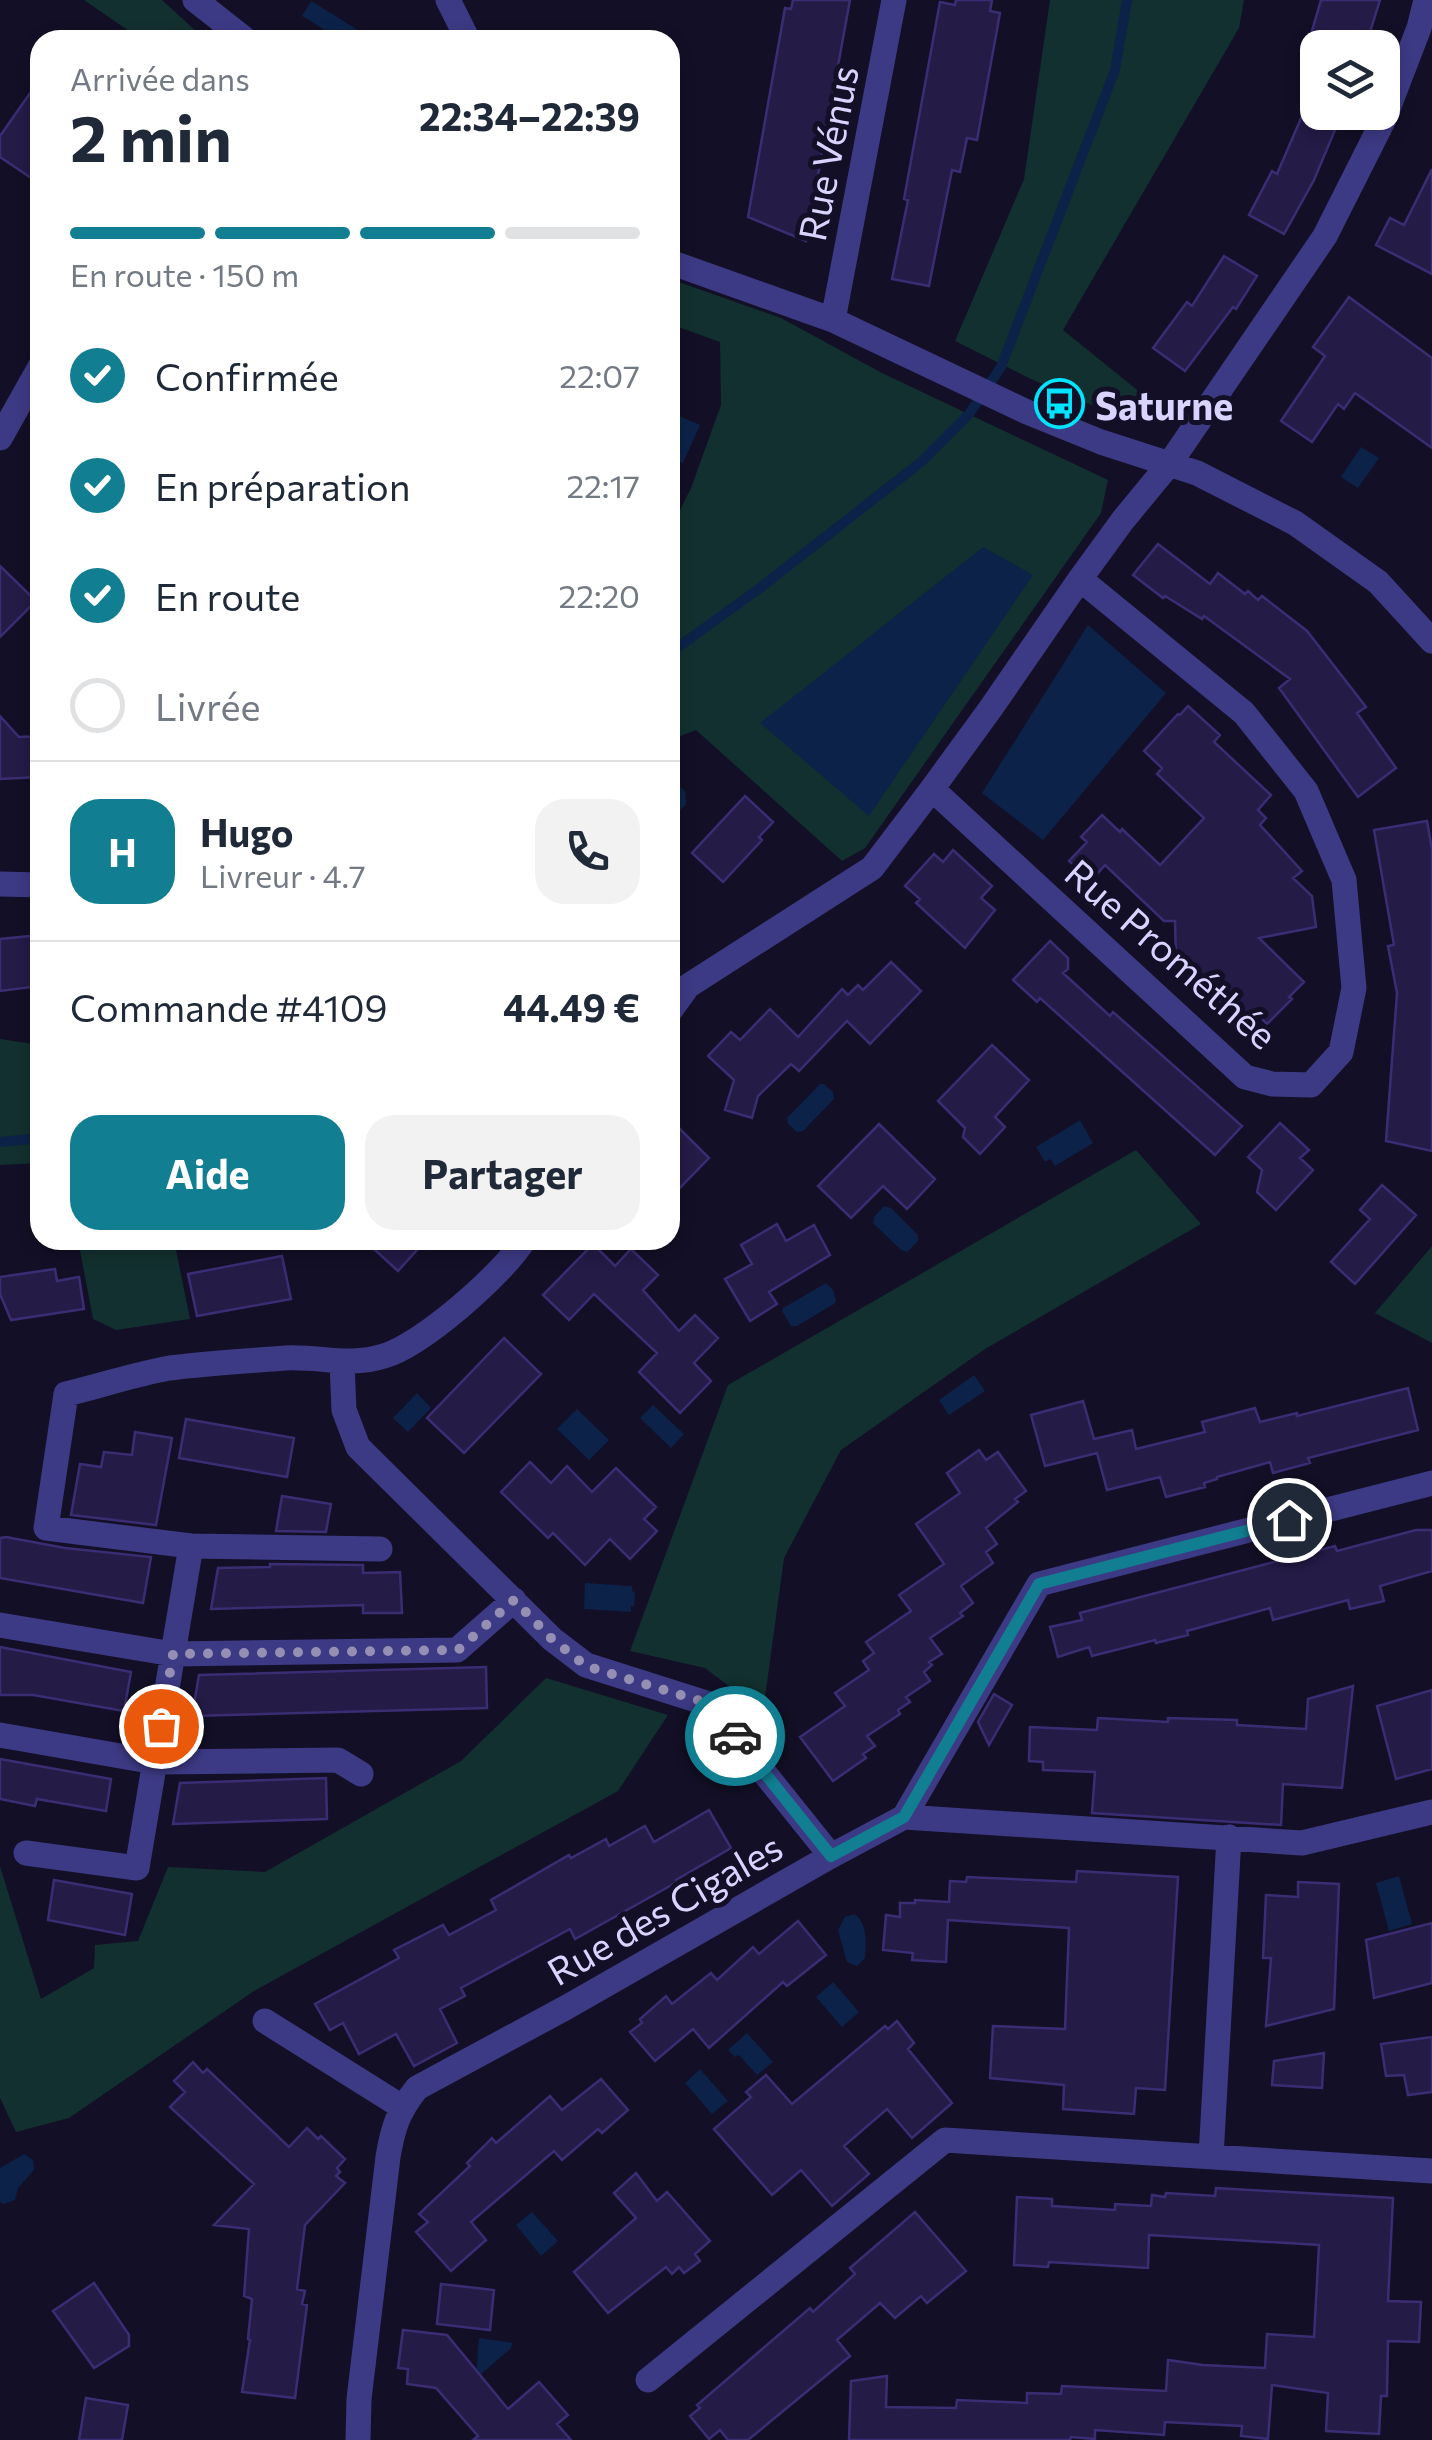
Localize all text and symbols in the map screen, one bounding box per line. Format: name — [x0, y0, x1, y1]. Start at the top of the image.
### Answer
map controls — [1300, 30, 1400, 130]
button: layers — [1300, 30, 1400, 130]
text: Arrivée dans — [70, 58, 250, 98]
street label: Rue Vénus — [787, 61, 867, 245]
text: 22:34–22:39 — [419, 92, 640, 139]
text: 2 min — [70, 96, 232, 175]
text: En route · 150 m — [70, 254, 299, 294]
icon: check — [70, 348, 125, 403]
text: Confirmée — [155, 352, 339, 399]
text: 22:07 — [559, 355, 640, 395]
bus stop icon: Saturne — [1034, 378, 1086, 430]
place label: Saturne — [1095, 381, 1233, 428]
icon: check — [70, 458, 125, 513]
text: En préparation — [155, 462, 411, 509]
text: 22:17 — [566, 465, 640, 505]
icon: check — [70, 568, 125, 623]
text: En route — [155, 572, 300, 619]
text: 22:20 — [558, 575, 640, 615]
text: Livrée — [155, 682, 261, 729]
button: phone — [535, 799, 640, 904]
text: Hugo — [200, 808, 293, 855]
text: H — [108, 828, 137, 875]
street label: Rue Prométhée — [1056, 848, 1288, 1058]
text: Livreur · 4.7 — [200, 855, 366, 895]
text: Commande #4109 — [70, 983, 388, 1030]
text: 44.49 € — [503, 983, 640, 1030]
button: Aide — [70, 1115, 345, 1230]
button: Partager — [365, 1115, 640, 1230]
pin — [1247, 1478, 1332, 1563]
icon: home — [1262, 1493, 1317, 1548]
pin — [119, 1684, 204, 1769]
courier — [685, 1686, 785, 1786]
icon: bag — [134, 1699, 189, 1754]
icon: car — [708, 1709, 763, 1764]
street label: Rue des Cigales — [538, 1822, 790, 1994]

